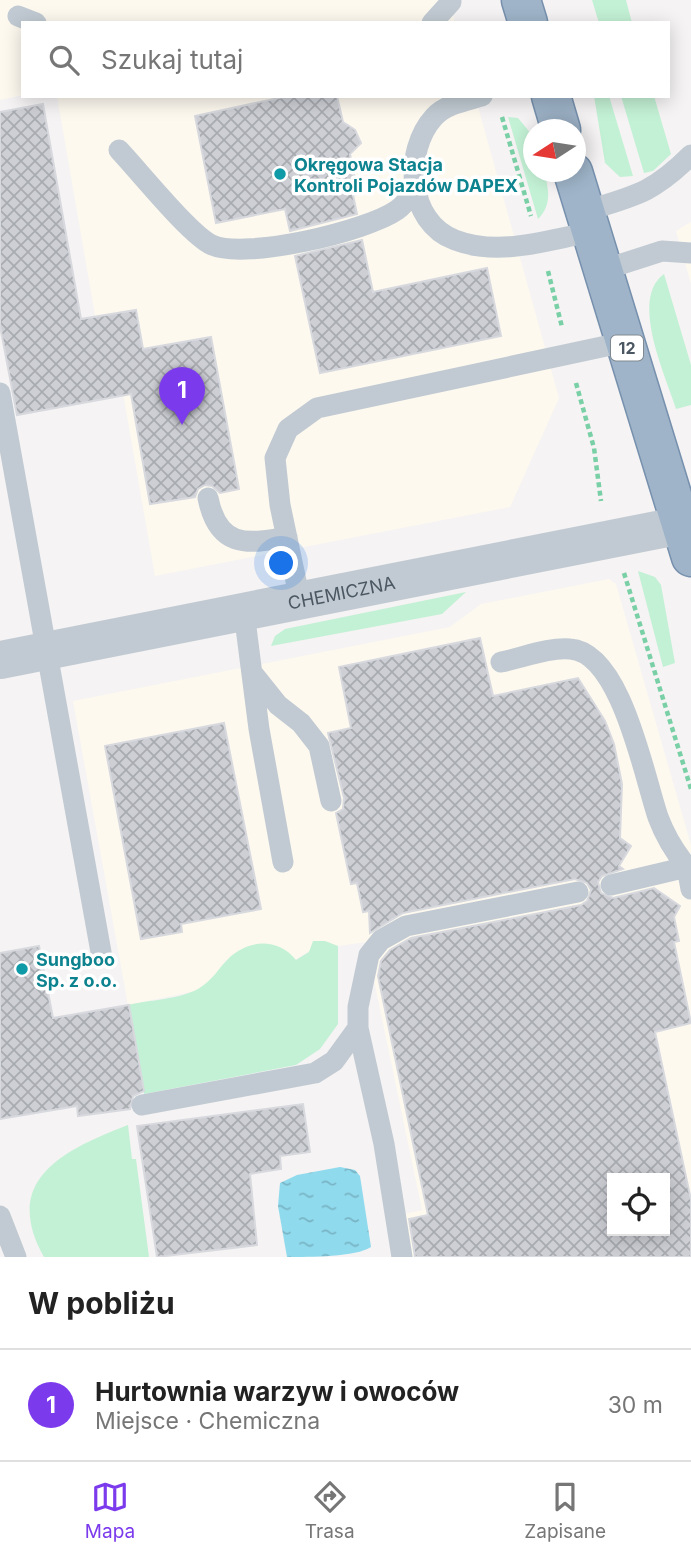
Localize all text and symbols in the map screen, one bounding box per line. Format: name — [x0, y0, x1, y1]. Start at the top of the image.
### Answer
search box — [21, 21, 670, 98]
icon: search — [45, 41, 83, 79]
text: Szukaj tutaj — [101, 44, 243, 75]
north arrow — [523, 119, 586, 182]
place label: Okręgowa Stacja Kontroli Pojazdów DAPEX — [294, 154, 518, 196]
marker: Okręgowa Stacja Kontroli Pojazdów DAPEX — [272, 166, 288, 182]
road number: 12 — [611, 336, 643, 360]
pin: 1 — [159, 367, 205, 425]
your location — [264, 546, 298, 580]
street label: CHEMICZNA — [286, 572, 397, 613]
place label: Sungboo Sp. z o.o. — [36, 949, 118, 991]
marker: Sungboo Sp. z o.o. — [14, 961, 30, 977]
map controls — [607, 1173, 670, 1236]
button: locate — [607, 1173, 670, 1236]
text: W pobliżu — [28, 1285, 175, 1321]
text: Hurtownia warzyw i owoców — [95, 1376, 459, 1407]
text: 1 — [46, 1391, 56, 1419]
text: 30 m — [608, 1391, 663, 1419]
text: Miejsce · Chemiczna — [95, 1407, 320, 1435]
tab: Mapa — [85, 1478, 135, 1543]
tab: Trasa — [305, 1478, 355, 1543]
tab: Zapisane — [524, 1478, 606, 1543]

